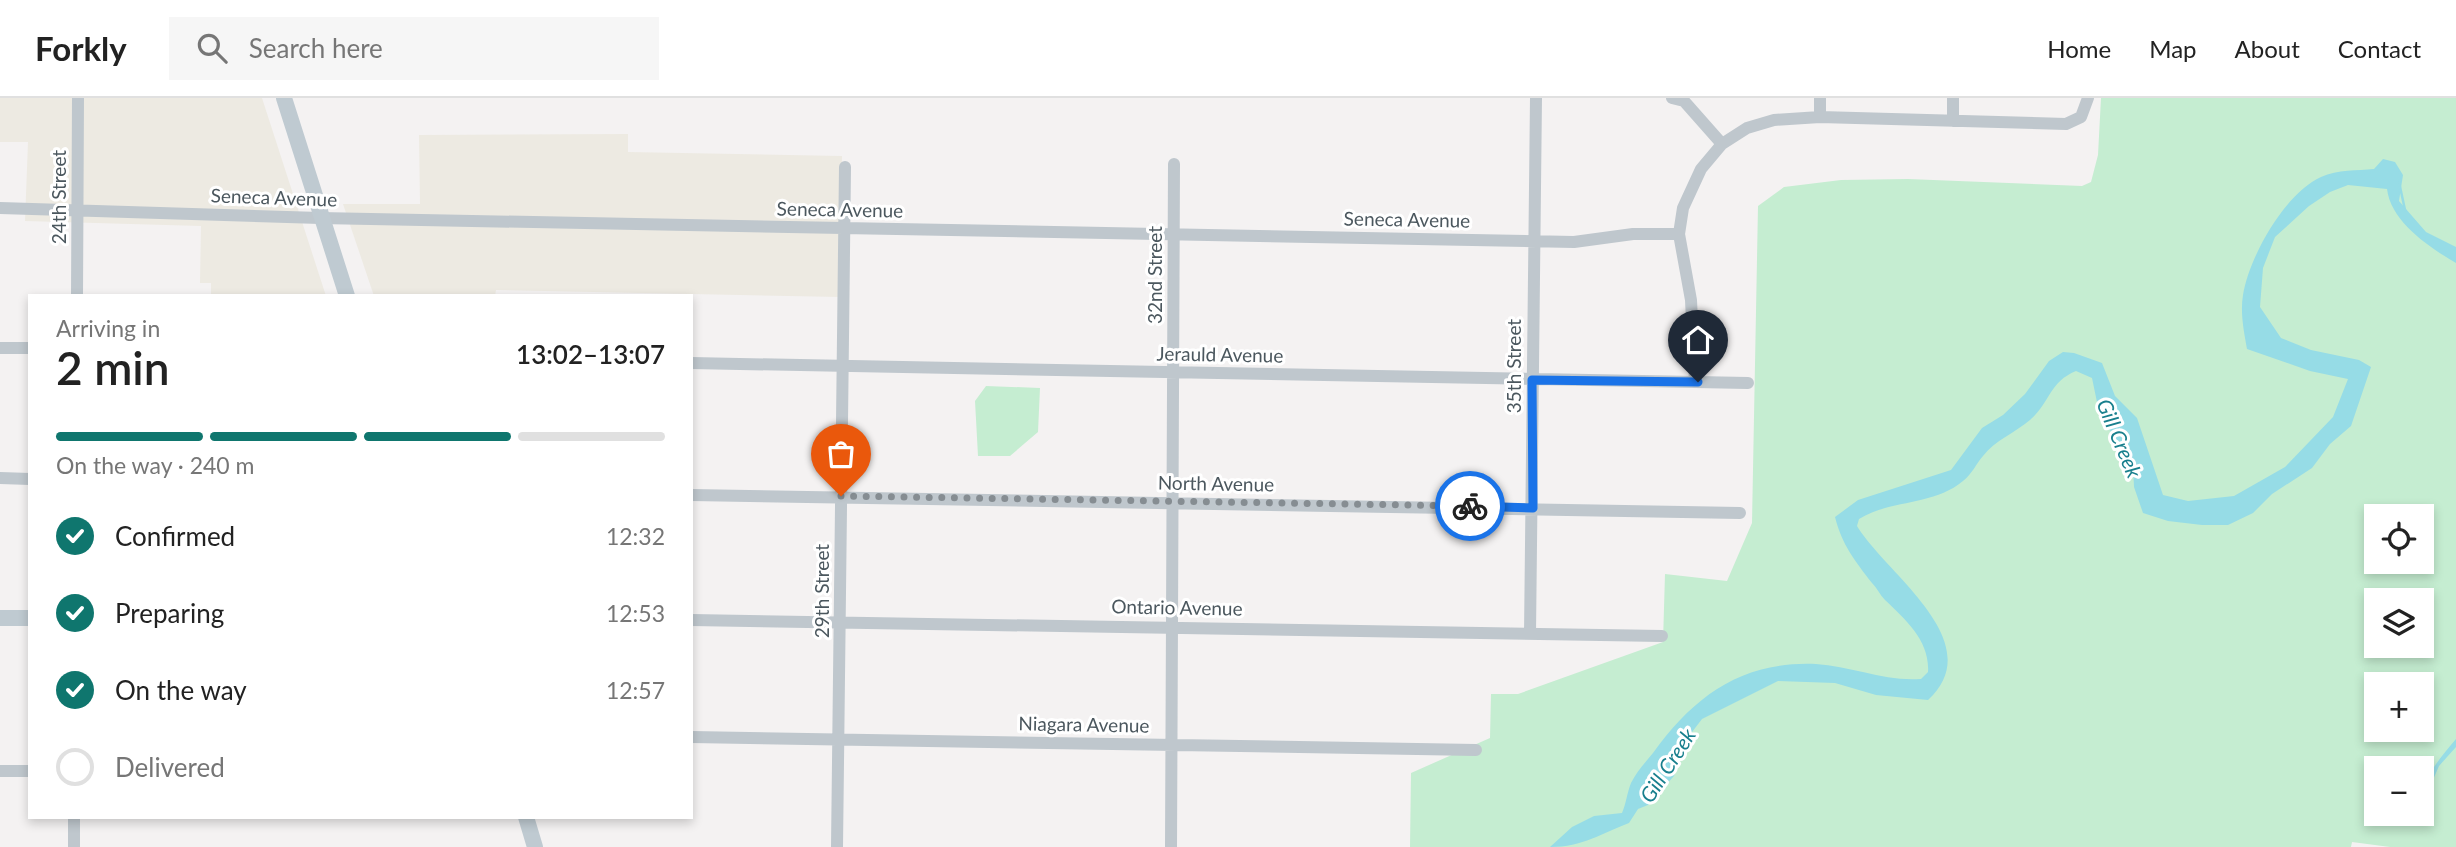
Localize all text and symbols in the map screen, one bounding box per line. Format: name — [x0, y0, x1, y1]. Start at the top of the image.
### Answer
search box — [169, 17, 659, 80]
text: Forkly — [35, 28, 127, 68]
icon: search — [193, 29, 231, 67]
text: Search here — [249, 32, 383, 64]
text: Home — [2047, 34, 2111, 63]
text: Map — [2149, 34, 2197, 63]
text: About — [2235, 34, 2300, 63]
text: Contact — [2338, 34, 2421, 63]
street label: 24th Street — [47, 150, 70, 244]
street label: Seneca Avenue — [210, 183, 338, 211]
street label: Seneca Avenue — [777, 196, 903, 222]
street label: Seneca Avenue — [1344, 206, 1470, 232]
street label: 32nd Street — [1143, 226, 1166, 324]
pin — [1668, 310, 1728, 382]
text: Arriving in — [56, 314, 160, 342]
street label: 35th Street — [1502, 319, 1525, 413]
icon: home — [1679, 321, 1717, 359]
text: 13:02–13:07 — [516, 338, 665, 370]
text: 2 min — [56, 340, 170, 395]
street label: Jerauld Avenue — [1156, 341, 1284, 367]
water label: Gill Creek — [2092, 395, 2148, 482]
pin — [811, 424, 871, 496]
icon: bag — [822, 435, 860, 473]
text: On the way · 240 m — [56, 451, 255, 479]
street label: North Avenue — [1158, 470, 1274, 496]
courier — [1435, 471, 1505, 541]
icon: bike — [1451, 487, 1489, 525]
map controls — [2364, 504, 2434, 826]
button: locate — [2364, 504, 2434, 574]
icon: check — [56, 517, 94, 555]
text: Confirmed — [115, 520, 235, 552]
text: 12:32 — [606, 522, 665, 550]
street label: 29th Street — [810, 544, 833, 638]
button: layers — [2364, 588, 2434, 658]
icon: check — [56, 594, 94, 632]
street label: Ontario Avenue — [1111, 594, 1243, 620]
text: Preparing — [115, 597, 224, 629]
text: 12:53 — [606, 599, 665, 627]
icon: check — [56, 671, 94, 709]
button: + — [2364, 672, 2434, 742]
text: On the way — [115, 674, 247, 706]
text: 12:57 — [606, 676, 665, 704]
street label: Niagara Avenue — [1018, 711, 1150, 737]
water label: Gill Creek — [1634, 722, 1701, 807]
text: Delivered — [115, 751, 225, 783]
button: − — [2364, 756, 2434, 826]

